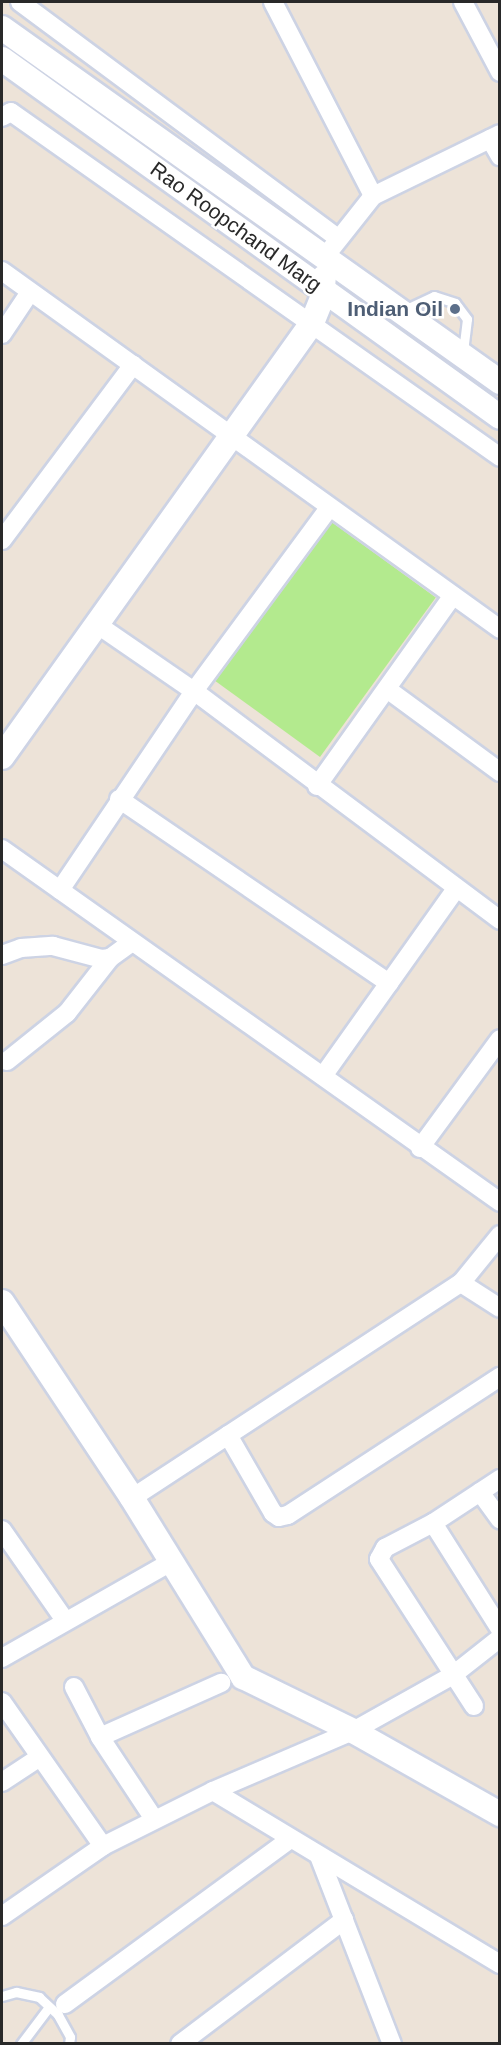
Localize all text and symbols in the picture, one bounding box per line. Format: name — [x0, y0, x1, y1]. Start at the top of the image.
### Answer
street label: Rao Roopchand Marg — [145, 156, 327, 298]
place label: Indian Oil — [347, 296, 443, 322]
marker: Indian Oil — [448, 302, 462, 316]

